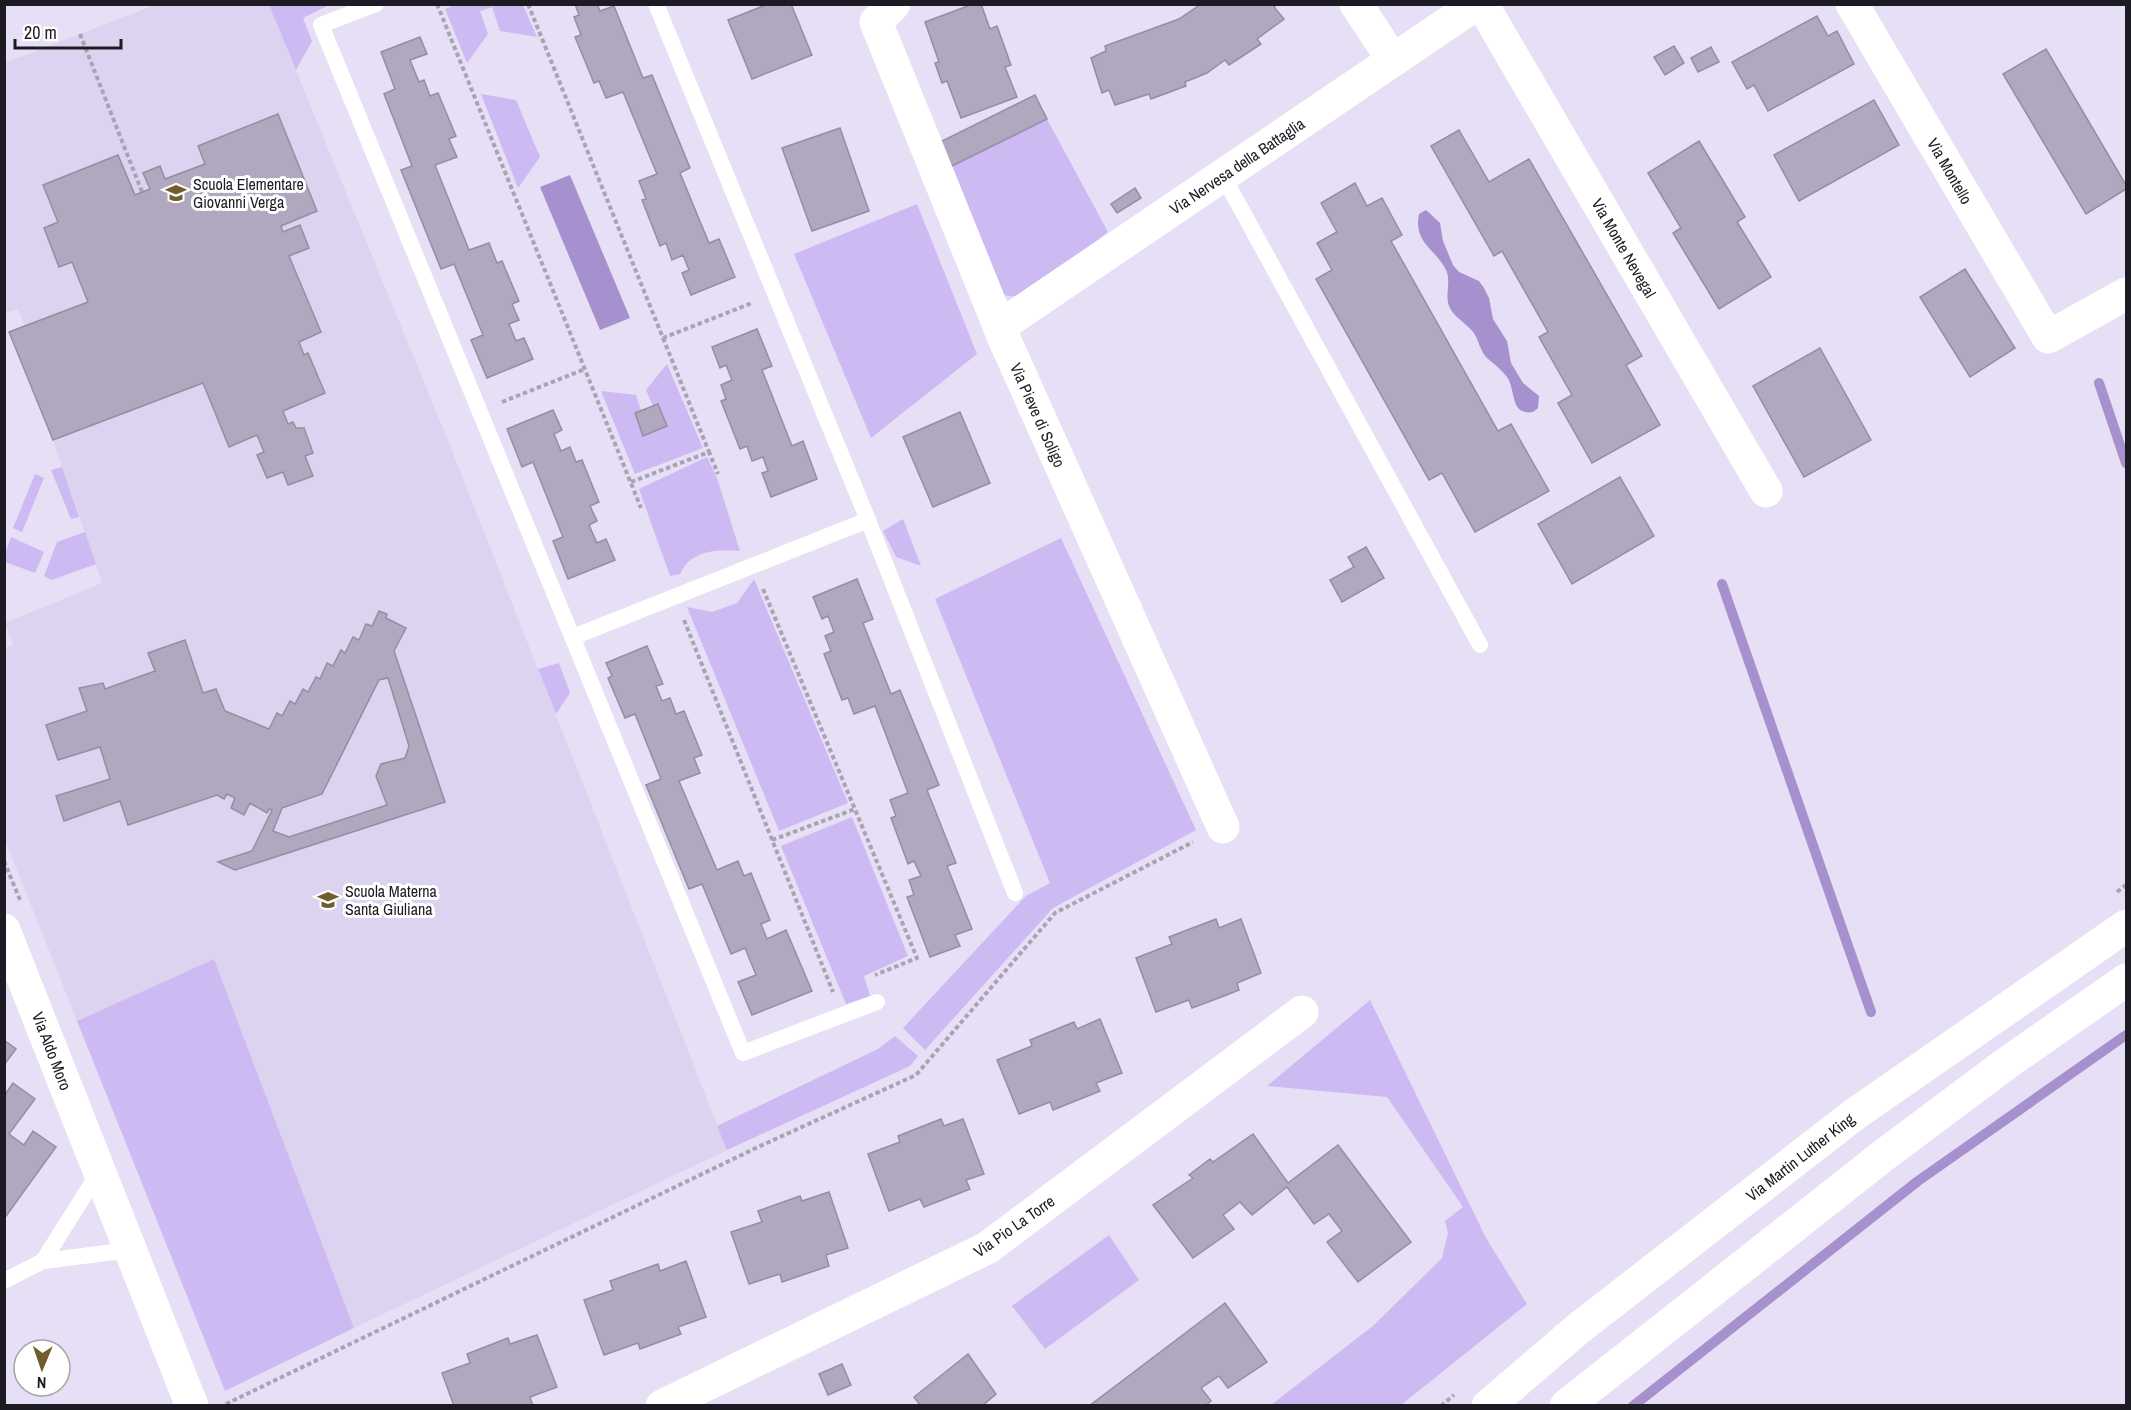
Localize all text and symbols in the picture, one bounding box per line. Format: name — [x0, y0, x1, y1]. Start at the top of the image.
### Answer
scale bar — [15, 12, 122, 50]
text: 20 m — [24, 20, 57, 45]
street label: Via Nervesa della Battaglia — [1165, 112, 1310, 220]
street label: Via Montello — [1922, 134, 1978, 208]
place label: Scuola Elementare Giovanni Verga — [193, 173, 304, 213]
school or university icon: Scuola Elementare Giovanni Verga — [164, 181, 188, 205]
street label: Via Monte Nevegal — [1587, 194, 1661, 302]
street label: Via Pieve di Soligo — [1005, 359, 1071, 471]
place label: Scuola Materna Santa Giuliana — [345, 880, 438, 920]
school or university icon: Scuola Materna Santa Giuliana — [316, 888, 340, 912]
street label: Via Aldo Moro — [27, 1009, 77, 1093]
street label: Via Martin Luther King — [1741, 1107, 1859, 1206]
street label: Via Pio La Torre — [969, 1190, 1059, 1262]
north arrow — [12, 1338, 72, 1398]
text: N — [36, 1372, 47, 1394]

